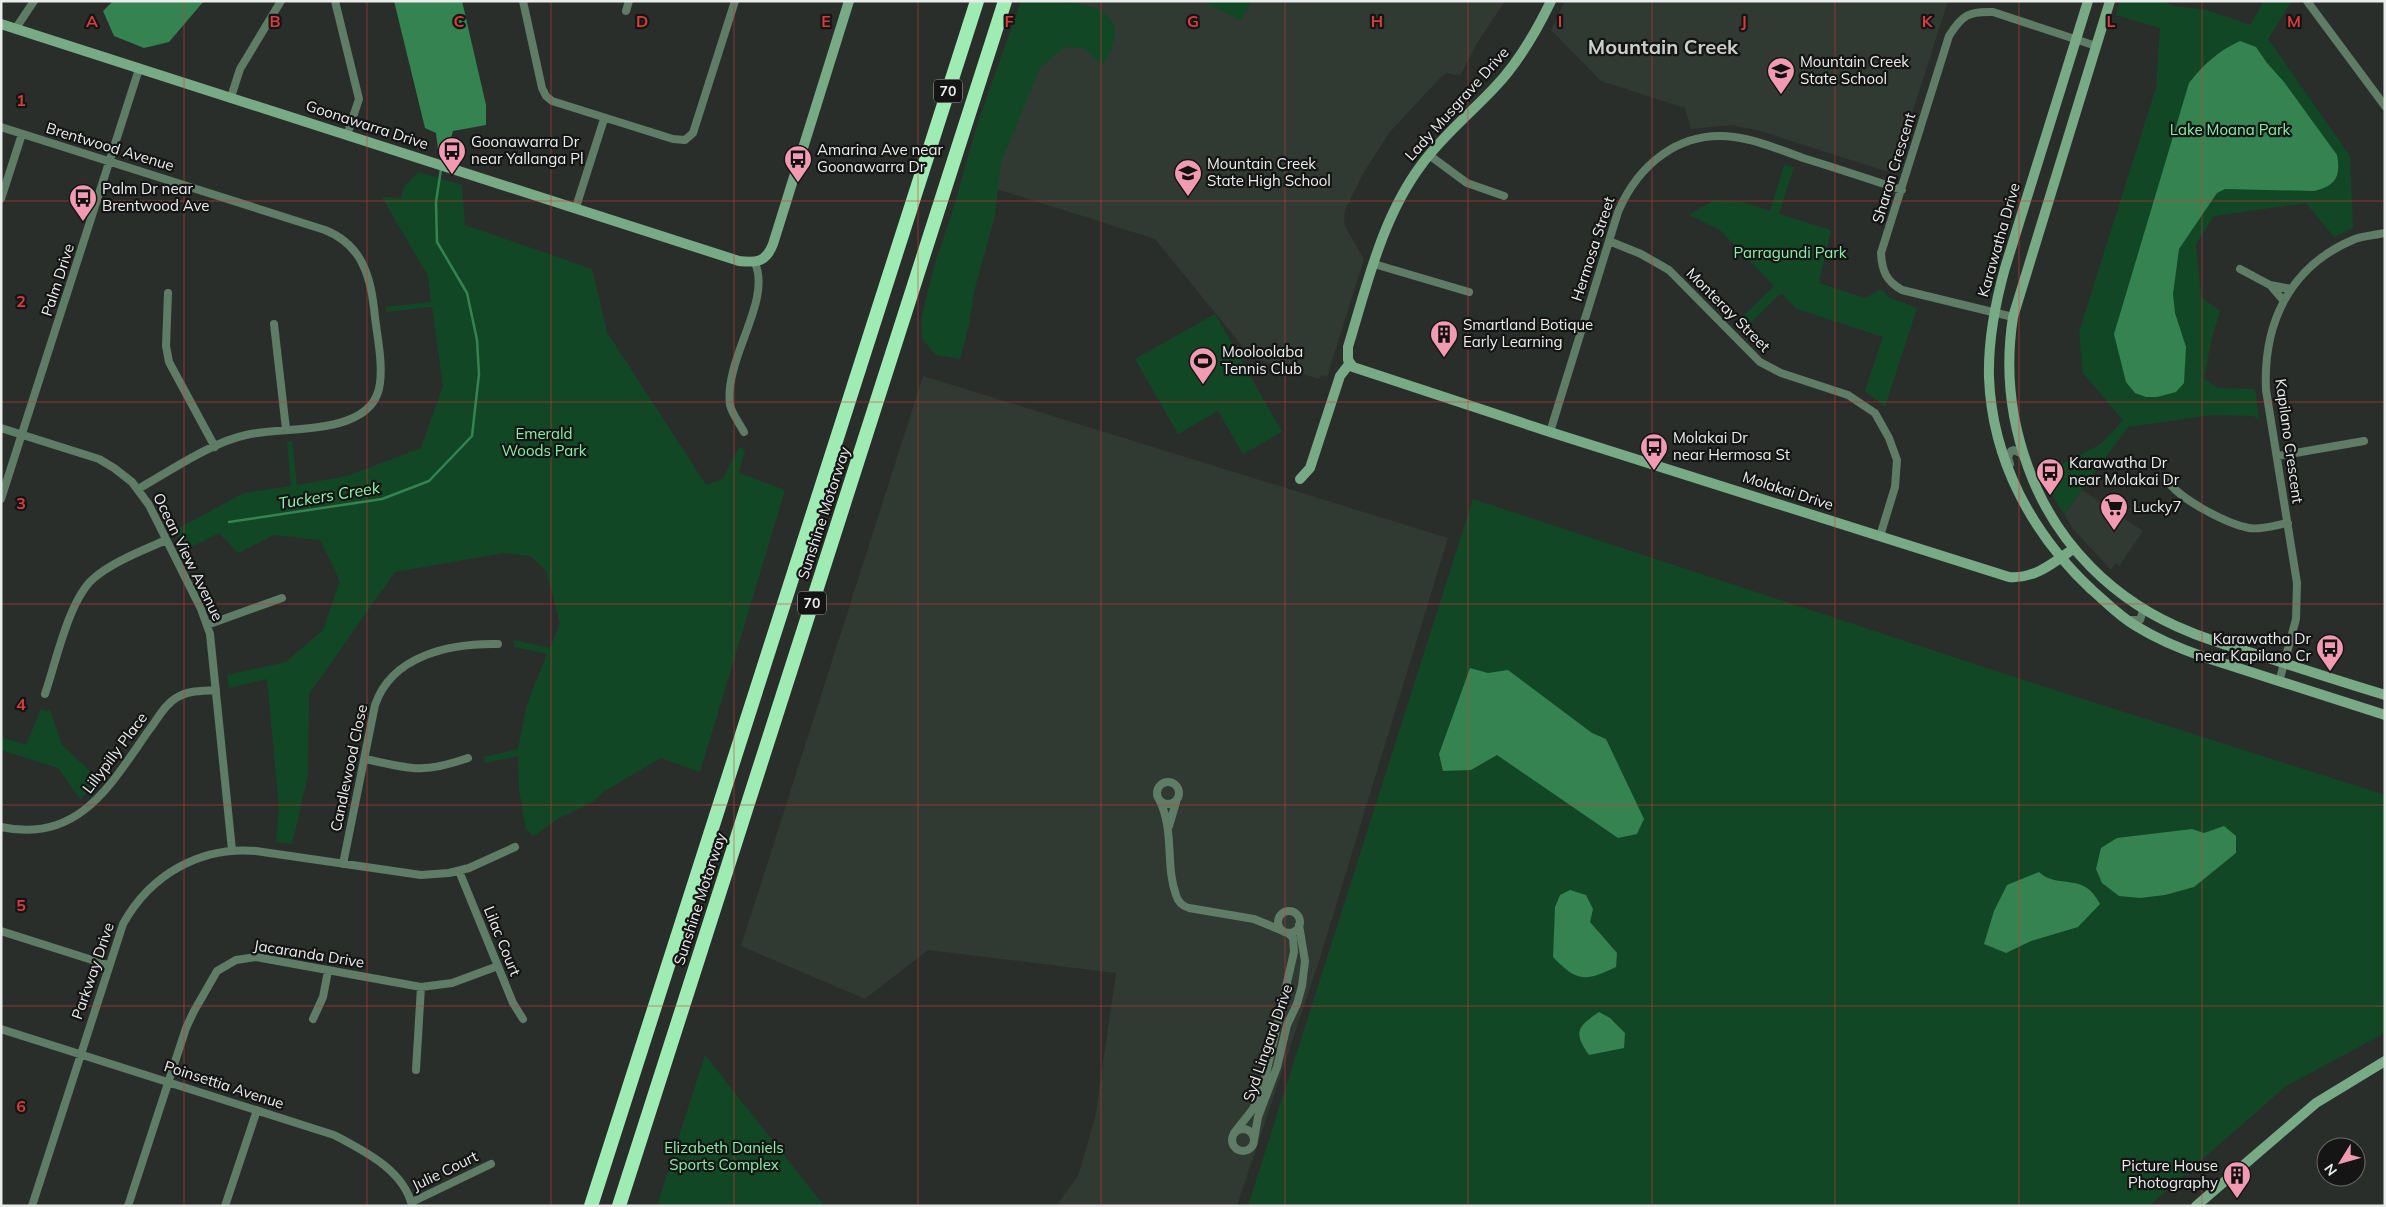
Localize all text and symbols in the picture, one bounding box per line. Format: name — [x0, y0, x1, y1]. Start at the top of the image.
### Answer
text: A — [86, 11, 98, 31]
text: B — [269, 11, 281, 31]
text: C — [454, 11, 465, 31]
text: D — [636, 11, 648, 31]
text: E — [821, 11, 831, 31]
text: F — [1004, 11, 1014, 31]
text: G — [1187, 11, 1199, 31]
text: H — [1371, 11, 1383, 31]
text: I — [1558, 11, 1562, 31]
text: J — [1741, 11, 1747, 31]
text: K — [1922, 11, 1934, 31]
text: L — [2107, 11, 2116, 31]
text: M — [2287, 11, 2301, 31]
district label: Mountain Creek — [1588, 34, 1739, 59]
street label: Lady Musgrave Drive — [1401, 43, 1513, 164]
place label: Mountain Creek State School — [1800, 52, 1909, 88]
school or university icon: Mountain Creek State School — [1766, 56, 1796, 95]
road number: 70 — [934, 80, 962, 102]
text: 1 — [16, 90, 26, 110]
street label: Goonawarra Drive — [304, 96, 431, 153]
street label: Sharon Crescent — [1868, 110, 1919, 225]
street label: Brentwood Avenue — [44, 118, 177, 175]
park label: Lake Moana Park — [2170, 120, 2291, 139]
place label: Goonawarra Dr near Yallanga Pl — [471, 132, 584, 168]
bus stop icon: Goonawarra Dr near Yallanga Pl — [437, 136, 467, 175]
place label: Amarina Ave near Goonawarra Dr — [817, 140, 943, 176]
bus stop icon: Amarina Ave near Goonawarra Dr — [783, 144, 813, 183]
place label: Mountain Creek State High School — [1207, 154, 1331, 190]
school or university icon: Mountain Creek State High School — [1173, 158, 1203, 197]
place label: Palm Dr near Brentwood Ave — [102, 179, 209, 215]
street label: Karawatha Drive — [1973, 181, 2024, 299]
bus stop icon: Palm Dr near Brentwood Ave — [68, 183, 98, 222]
street label: Hermosa Street — [1567, 194, 1618, 303]
street label: Palm Drive — [37, 241, 78, 319]
park label: Parragundi Park — [1734, 243, 1847, 262]
street label: Monteray Street — [1682, 264, 1774, 356]
text: 2 — [16, 291, 26, 311]
place label: Smartland Botique Early Learning — [1463, 315, 1593, 351]
building icon: Smartland Botique Early Learning — [1429, 319, 1459, 358]
place label: Mooloolaba Tennis Club — [1222, 342, 1303, 378]
sports icon: Mooloolaba Tennis Club — [1188, 346, 1218, 385]
street label: Kapilano Crescent — [2271, 377, 2308, 504]
park label: Emerald Woods Park — [502, 424, 587, 460]
place label: Molakai Dr near Hermosa St — [1673, 428, 1790, 464]
bus stop icon: Molakai Dr near Hermosa St — [1639, 432, 1669, 471]
street label: Sunshine Motorway — [793, 444, 854, 582]
place label: Karawatha Dr near Molakai Dr — [2069, 453, 2180, 489]
bus stop icon: Karawatha Dr near Molakai Dr — [2035, 457, 2065, 496]
street label: Molakai Drive — [1740, 467, 1836, 514]
water label: Tuckers Creek — [277, 477, 382, 513]
street label: Ocean View Avenue — [149, 490, 228, 624]
supermarket icon: Lucky7 — [2099, 492, 2129, 531]
text: 3 — [16, 493, 26, 513]
place label: Lucky7 — [2133, 497, 2182, 516]
road number: 70 — [798, 592, 826, 614]
place label: Karawatha Dr near Kapilano Cr — [2195, 629, 2312, 665]
bus stop icon: Karawatha Dr near Kapilano Cr — [2315, 633, 2345, 672]
text: 4 — [16, 694, 26, 714]
street label: Candlewood Close — [326, 703, 371, 833]
street label: Lillypilly Place — [78, 709, 151, 797]
street label: Sunshine Motorway — [669, 830, 730, 968]
text: 5 — [16, 895, 26, 915]
street label: Lilac Court — [480, 903, 525, 979]
street label: Parkway Drive — [67, 920, 118, 1022]
street label: Jacaranda Drive — [252, 935, 366, 972]
street label: Syd Lingard Drive — [1239, 982, 1297, 1104]
street label: Poinsettia Avenue — [162, 1056, 287, 1113]
text: 6 — [16, 1096, 26, 1116]
north arrow — [2316, 1137, 2366, 1187]
park label: Elizabeth Daniels Sports Complex — [664, 1138, 784, 1174]
street label: Julie Court — [409, 1146, 481, 1195]
place label: Picture House Photography — [2122, 1156, 2218, 1192]
building icon: Picture House Photography — [2222, 1160, 2252, 1199]
text: N — [2320, 1160, 2341, 1179]

